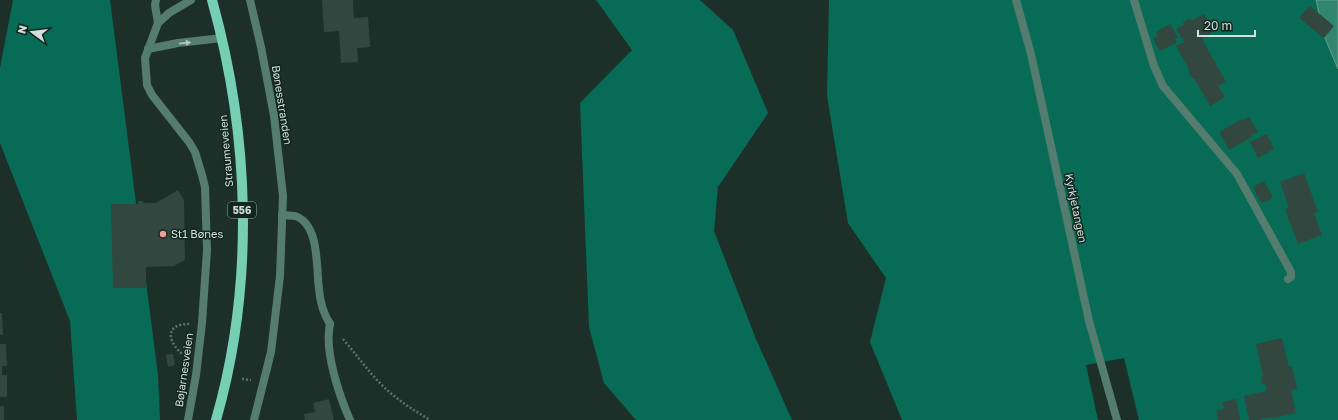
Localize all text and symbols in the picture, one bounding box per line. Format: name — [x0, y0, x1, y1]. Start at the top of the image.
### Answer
north arrow — [12, 12, 52, 52]
scale bar — [1198, 12, 1255, 38]
text: 20 m — [1204, 18, 1232, 33]
text: N — [14, 24, 29, 35]
one-way arrow — [179, 39, 191, 46]
street label: Bønesstranden — [270, 64, 295, 146]
street label: Straumeveien — [216, 114, 235, 188]
street label: Kyrkjetangen — [1063, 172, 1090, 244]
road number: 556 — [228, 202, 256, 218]
place label: St1 Bønes — [171, 227, 223, 240]
marker: St1 Bønes — [158, 229, 168, 239]
street label: Bøjarnesveien — [172, 332, 195, 408]

